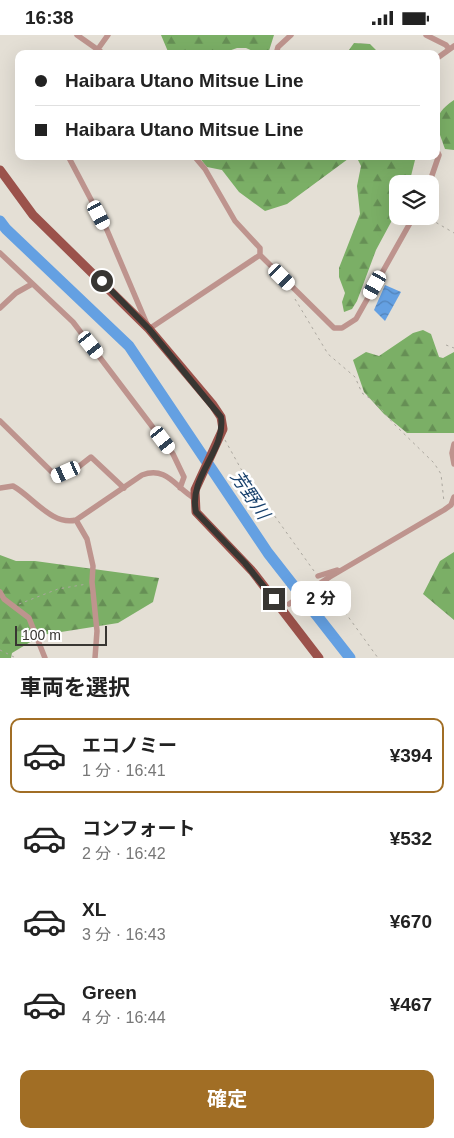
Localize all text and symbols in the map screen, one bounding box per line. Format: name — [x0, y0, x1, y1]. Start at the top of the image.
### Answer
text: 16:38 — [25, 7, 74, 28]
text: Haibara Utano Mitsue Line — [65, 70, 304, 91]
text: Haibara Utano Mitsue Line — [65, 119, 304, 140]
map controls — [389, 175, 439, 225]
button: layers — [389, 175, 439, 225]
car — [85, 198, 112, 232]
car — [266, 261, 297, 293]
car — [361, 268, 388, 302]
route start — [91, 270, 113, 292]
car — [75, 329, 106, 361]
car — [147, 424, 178, 456]
car — [49, 459, 82, 485]
water label: 芳野川 — [227, 467, 275, 525]
callout: 2 分 — [292, 581, 352, 617]
route end — [263, 588, 285, 610]
text: 2 分 — [306, 590, 336, 607]
scale bar — [15, 623, 108, 646]
text: 100 m — [22, 627, 61, 643]
text: 車両を選択 — [20, 675, 130, 700]
icon: car — [22, 733, 67, 778]
text: エコノミー — [82, 735, 177, 756]
text: ¥394 — [390, 745, 432, 766]
text: 1 分 · 16:41 — [82, 762, 166, 779]
icon: car — [22, 816, 67, 861]
text: コンフォート — [82, 818, 195, 839]
text: ¥532 — [390, 828, 432, 849]
text: 2 分 · 16:42 — [82, 845, 166, 862]
icon: car — [22, 899, 67, 944]
text: XL — [82, 899, 106, 920]
text: ¥670 — [390, 911, 432, 932]
text: 3 分 · 16:43 — [82, 926, 166, 943]
icon: car — [22, 982, 67, 1027]
text: Green — [82, 982, 137, 1003]
text: ¥467 — [390, 994, 432, 1015]
text: 4 分 · 16:44 — [82, 1009, 166, 1026]
button: 確定 — [20, 1070, 434, 1128]

